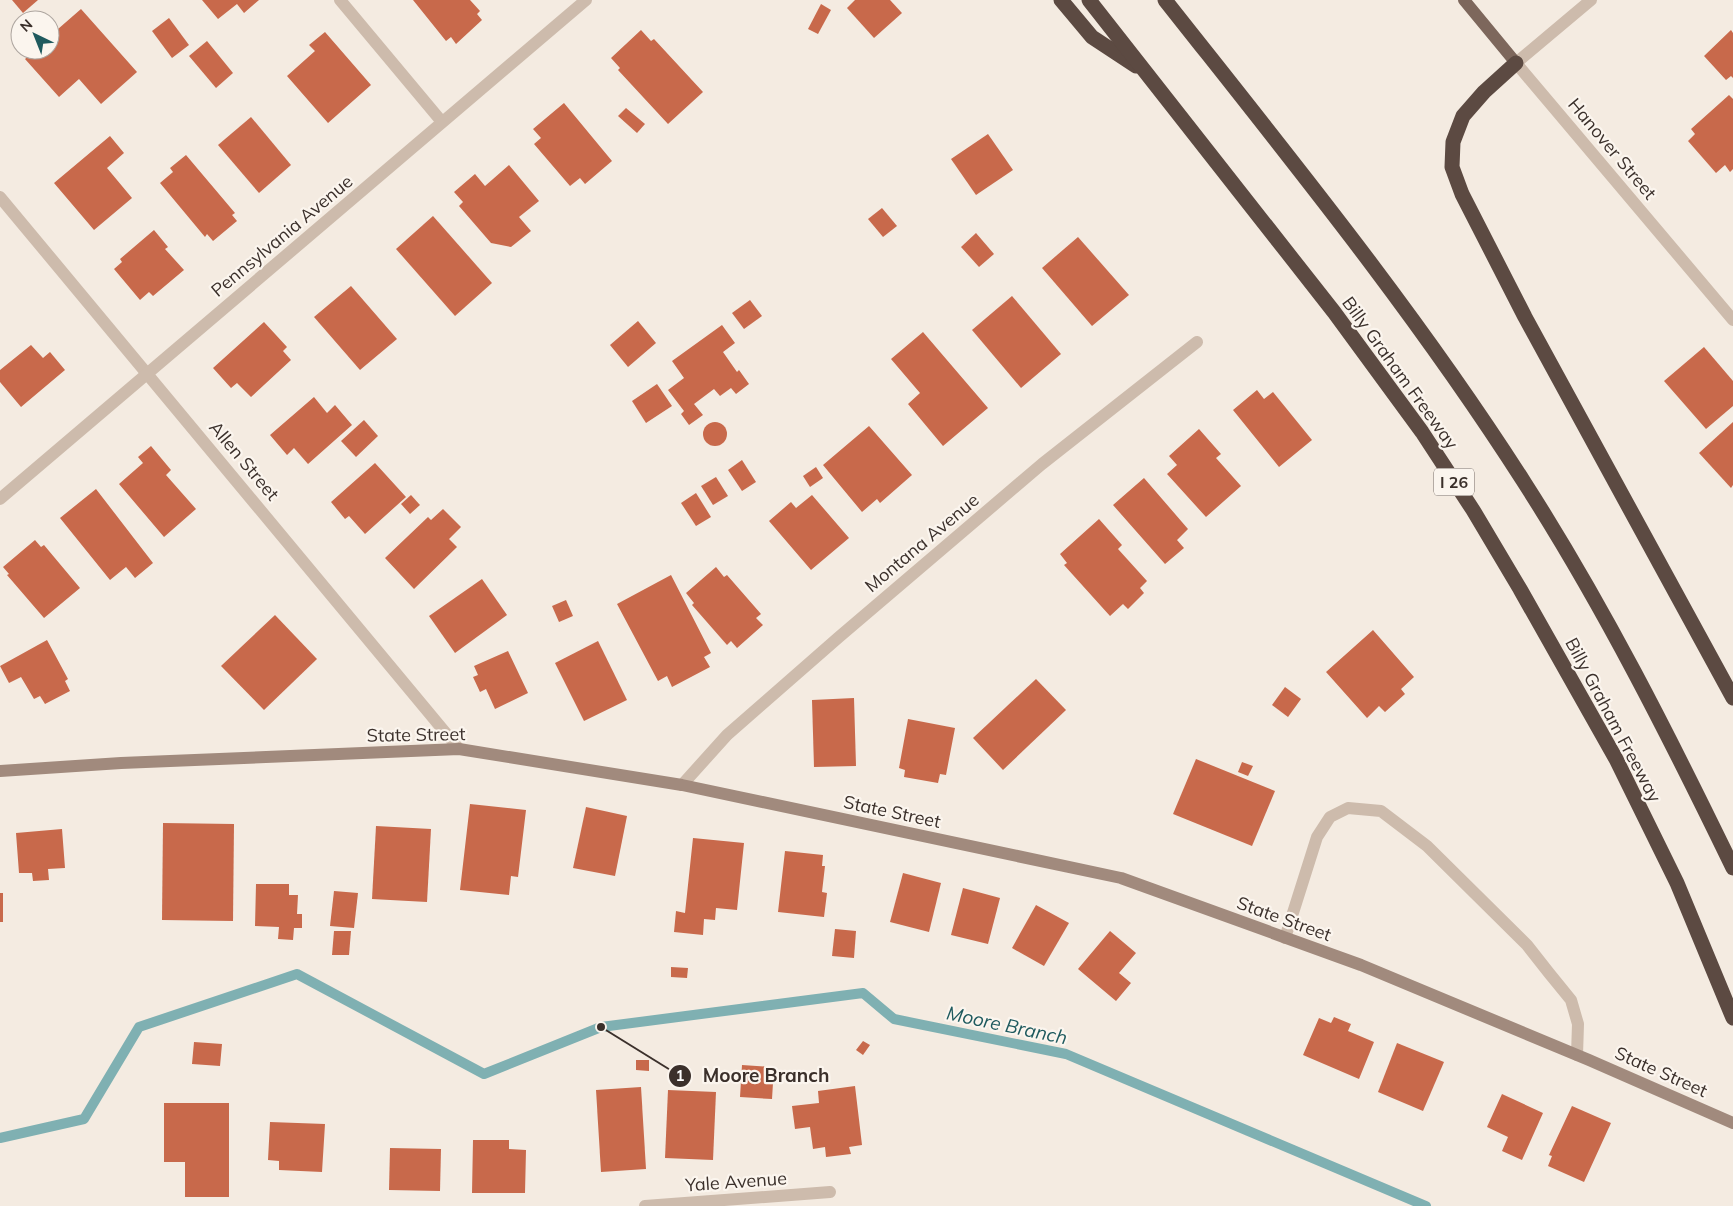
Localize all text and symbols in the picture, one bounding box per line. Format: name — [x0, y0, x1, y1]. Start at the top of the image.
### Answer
north arrow — [10, 10, 60, 60]
text: N — [16, 15, 36, 36]
street label: Hanover Street — [1563, 93, 1662, 204]
street label: Pennsylvania Avenue — [206, 170, 357, 302]
street label: Billy Graham Freeway — [1337, 292, 1464, 454]
street label: Allen Street — [205, 416, 284, 505]
road number: I 26 — [1434, 468, 1474, 496]
street label: Montana Avenue — [860, 488, 984, 597]
street label: Billy Graham Freeway — [1560, 634, 1667, 806]
street label: State Street — [366, 722, 466, 747]
street label: State Street — [841, 790, 943, 833]
street label: State Street — [1234, 891, 1335, 946]
water label: Moore Branch — [944, 1000, 1070, 1050]
street label: State Street — [1611, 1041, 1711, 1102]
callout: Moore Branch — [668, 1059, 839, 1093]
text: Moore Branch — [703, 1063, 829, 1087]
text: 1 — [675, 1066, 685, 1085]
street label: Yale Avenue — [683, 1166, 788, 1197]

